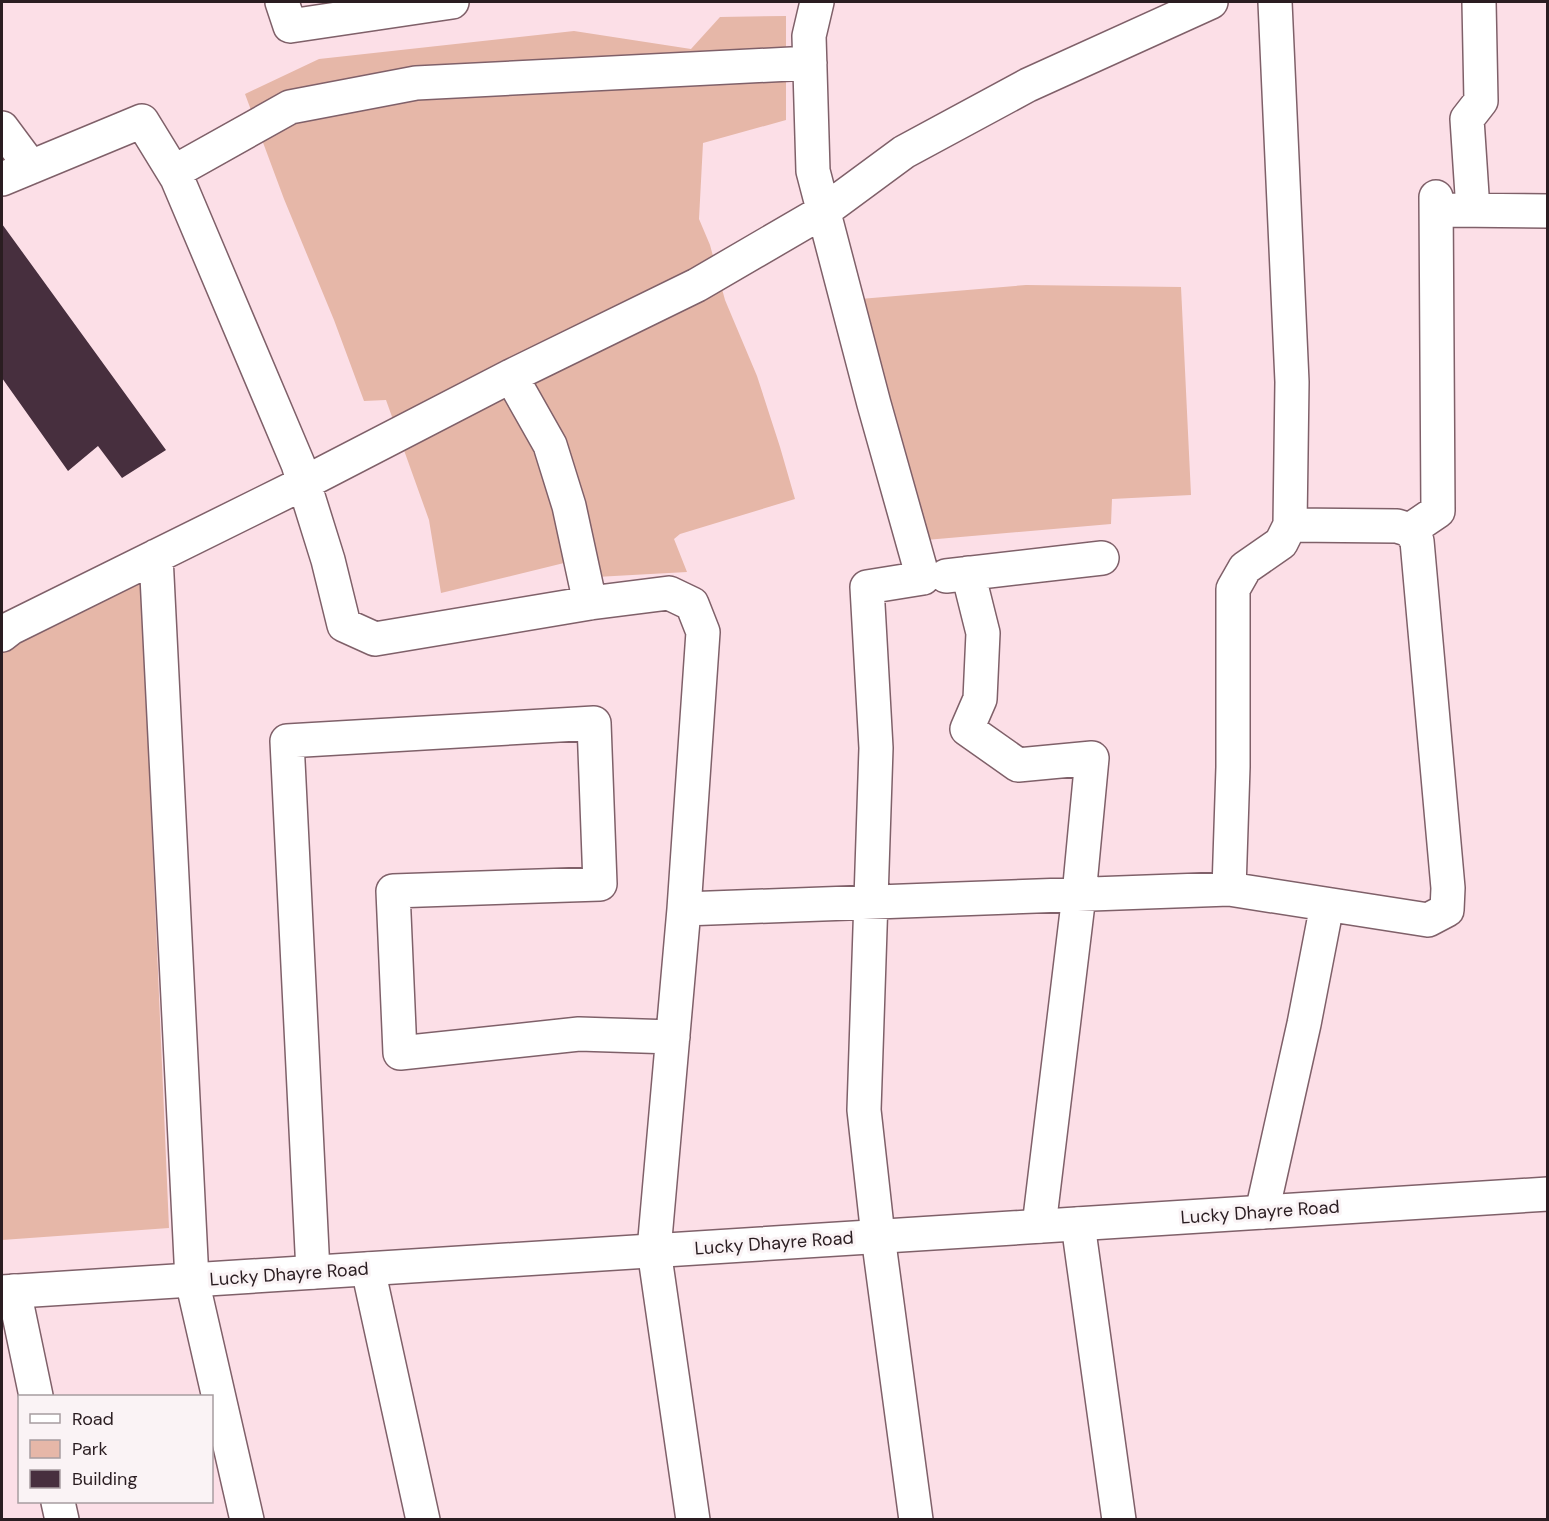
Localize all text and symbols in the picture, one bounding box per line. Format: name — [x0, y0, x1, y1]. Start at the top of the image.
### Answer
street label: Lucky Dhayre Road — [1180, 1194, 1340, 1230]
street label: Lucky Dhayre Road — [694, 1225, 854, 1261]
street label: Lucky Dhayre Road — [209, 1256, 369, 1292]
legend — [18, 1395, 213, 1503]
text: Road — [72, 1407, 114, 1431]
text: Park — [72, 1437, 108, 1461]
text: Building — [72, 1467, 137, 1491]

